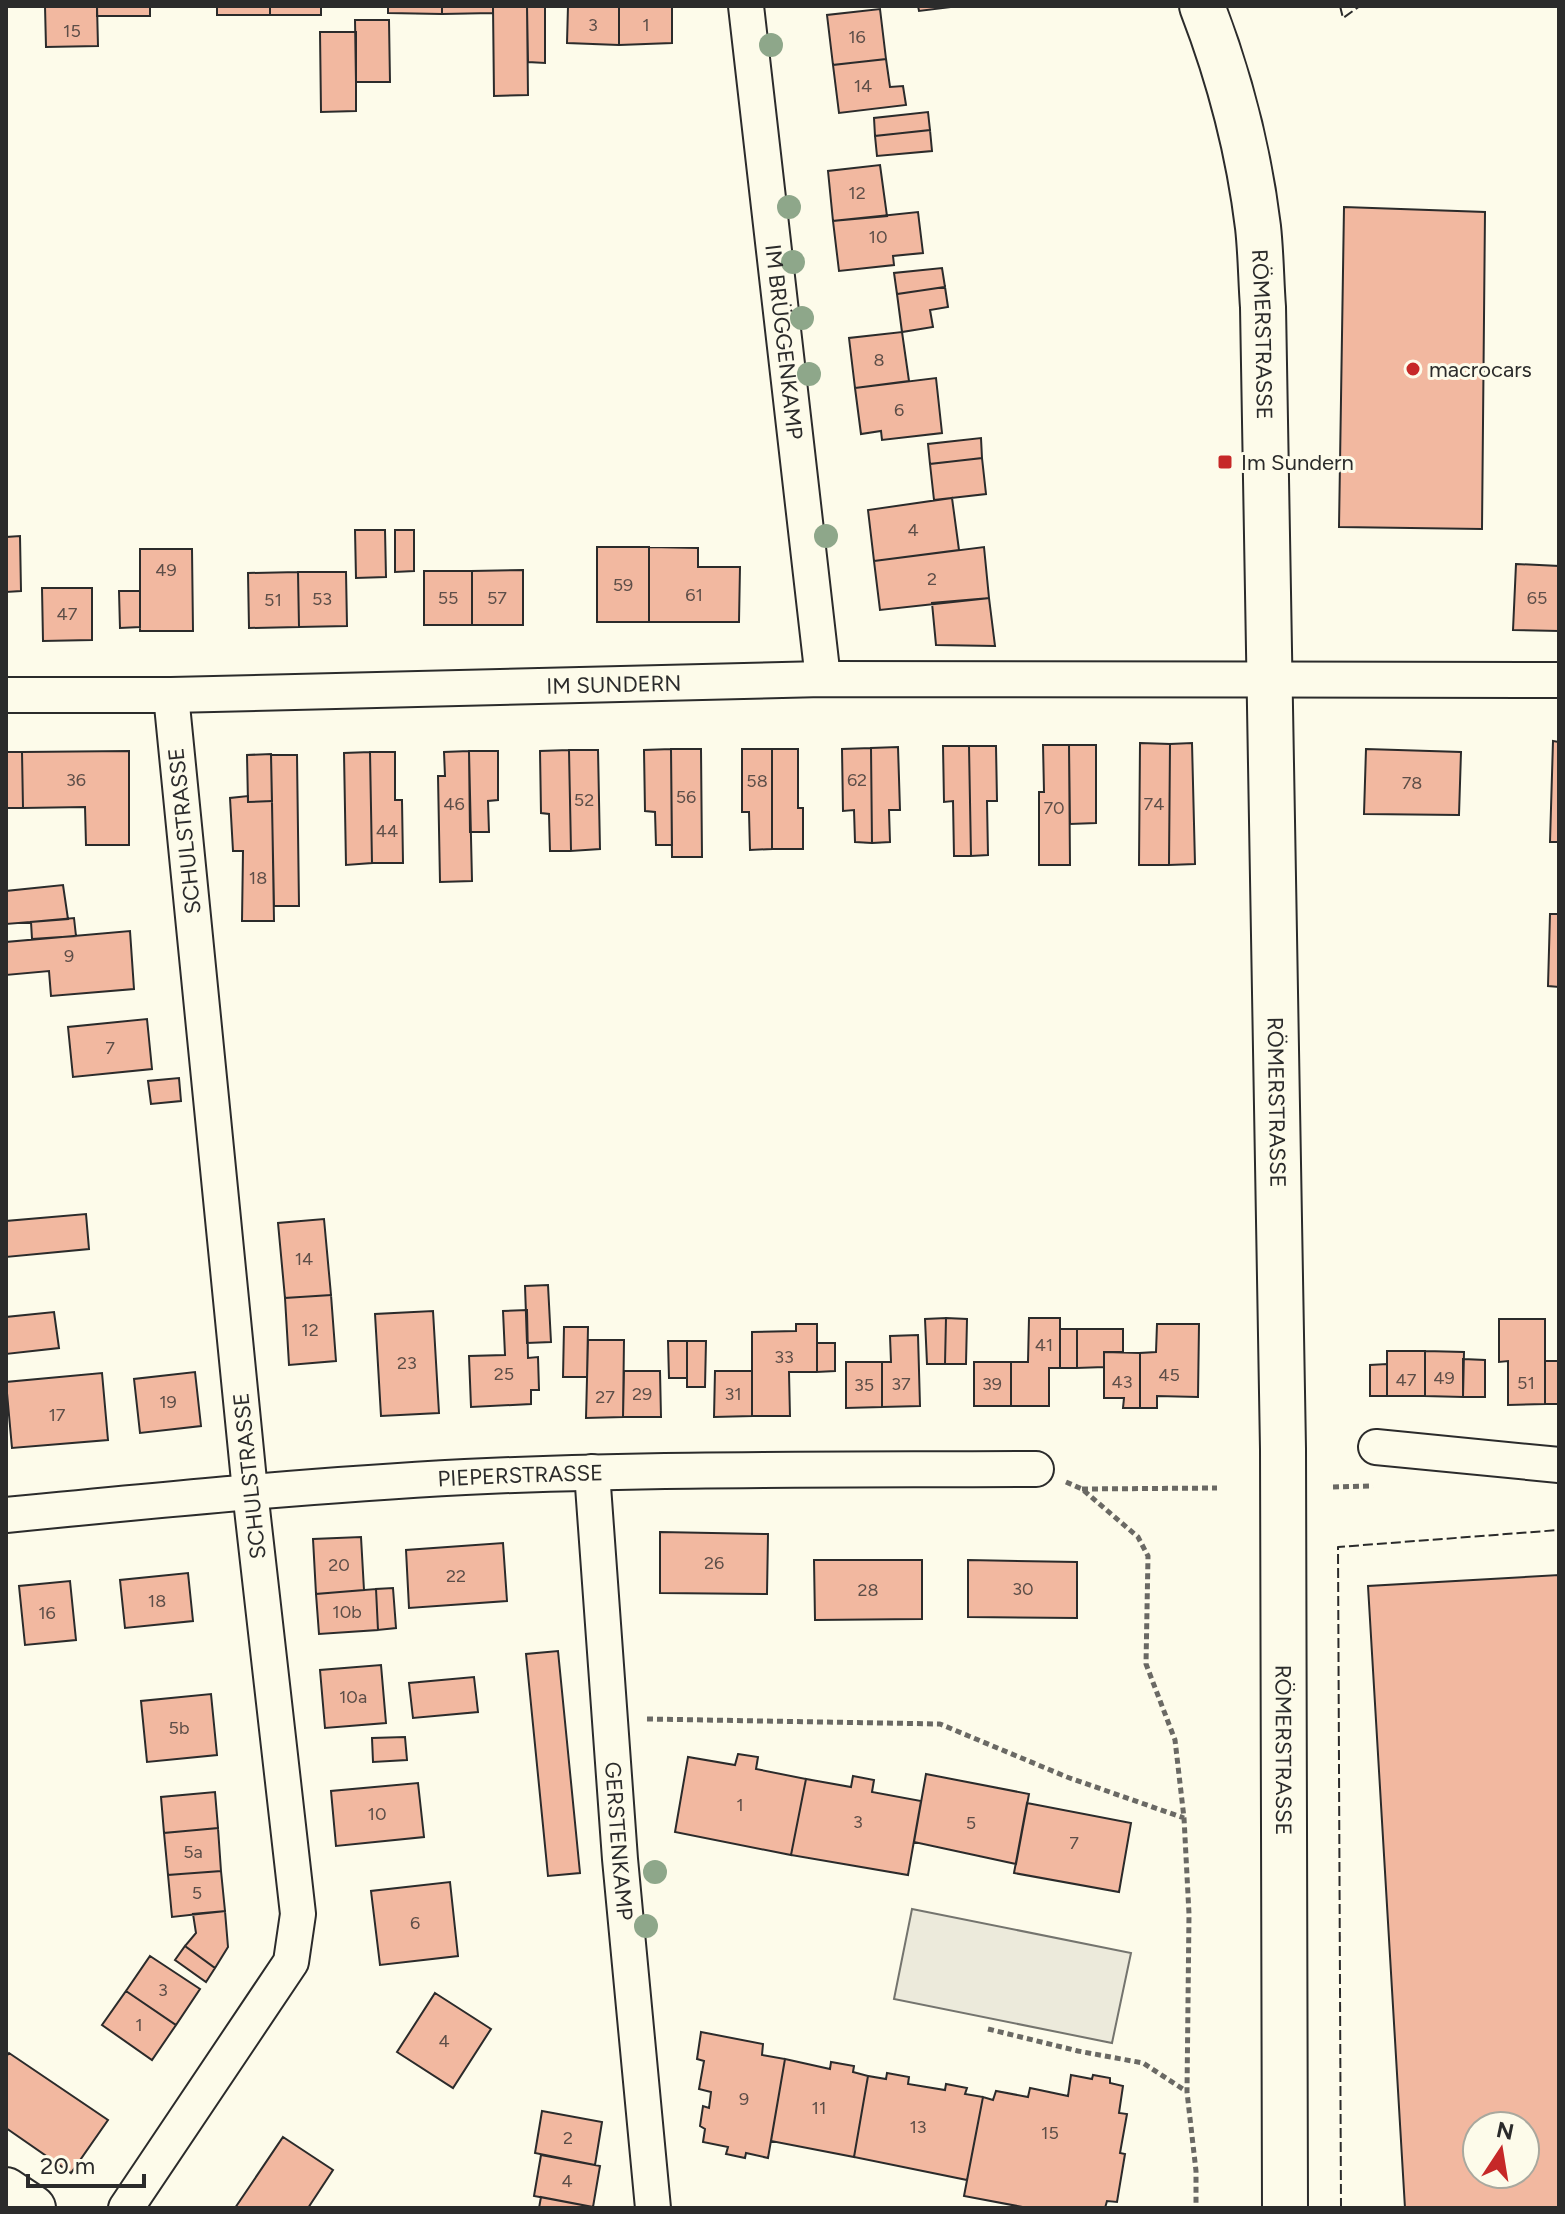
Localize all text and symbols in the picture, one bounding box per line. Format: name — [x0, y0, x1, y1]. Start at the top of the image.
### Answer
house number: 3 — [588, 14, 598, 36]
house number: 1 — [642, 14, 650, 36]
house number: 15 — [63, 20, 81, 42]
house number: 16 — [848, 26, 866, 48]
house number: 14 — [854, 75, 872, 97]
house number: 12 — [848, 182, 866, 204]
house number: 10 — [869, 226, 887, 248]
street label: IM BRÜGGENKAMP — [759, 243, 809, 441]
street label: RÖMERSTRASSE — [1246, 248, 1278, 420]
house number: 8 — [873, 349, 885, 371]
place label: macrocars — [1429, 356, 1532, 383]
marker: macrocars — [1404, 360, 1422, 378]
house number: 6 — [894, 399, 904, 421]
place label: Im Sundern — [1241, 449, 1354, 476]
marker: Im Sundern — [1216, 453, 1234, 471]
house number: 4 — [907, 519, 919, 541]
house number: 49 — [155, 559, 177, 581]
house number: 2 — [927, 568, 937, 590]
house number: 59 — [613, 574, 633, 596]
house number: 61 — [685, 584, 703, 606]
house number: 55 — [438, 587, 458, 609]
house number: 57 — [487, 587, 507, 609]
house number: 65 — [1527, 587, 1547, 609]
house number: 53 — [312, 588, 332, 610]
house number: 51 — [264, 589, 282, 611]
house number: 47 — [57, 603, 78, 625]
street label: IM SUNDERN — [546, 669, 682, 700]
street label: SCHULSTRASSE — [162, 746, 207, 916]
house number: 36 — [66, 769, 86, 791]
house number: 62 — [847, 769, 867, 791]
house number: 58 — [746, 770, 768, 792]
house number: 78 — [1402, 772, 1422, 794]
house number: 56 — [676, 786, 696, 808]
house number: 52 — [574, 789, 594, 811]
house number: 46 — [443, 793, 465, 815]
house number: 74 — [1144, 793, 1164, 815]
house number: 70 — [1043, 797, 1065, 819]
house number: 44 — [376, 820, 398, 842]
house number: 18 — [249, 867, 267, 889]
house number: 9 — [64, 945, 74, 967]
street label: RÖMERSTRASSE — [1261, 1017, 1291, 1188]
house number: 7 — [105, 1037, 115, 1059]
house number: 14 — [295, 1248, 313, 1270]
house number: 12 — [301, 1319, 319, 1341]
house number: 41 — [1035, 1334, 1053, 1356]
house number: 33 — [774, 1346, 794, 1368]
house number: 23 — [397, 1352, 417, 1374]
house number: 25 — [494, 1363, 514, 1385]
house number: 45 — [1158, 1364, 1180, 1386]
house number: 49 — [1433, 1367, 1455, 1389]
house number: 47 — [1396, 1369, 1417, 1391]
house number: 43 — [1112, 1371, 1132, 1393]
house number: 51 — [1517, 1372, 1535, 1394]
house number: 37 — [891, 1373, 911, 1395]
house number: 39 — [982, 1373, 1002, 1395]
house number: 35 — [854, 1374, 874, 1396]
house number: 29 — [632, 1383, 652, 1405]
house number: 31 — [724, 1383, 742, 1405]
house number: 27 — [595, 1386, 615, 1408]
house number: 19 — [159, 1391, 177, 1413]
street label: SCHULSTRASSE — [227, 1391, 272, 1561]
house number: 17 — [48, 1404, 66, 1426]
street label: PIEPERSTRASSE — [437, 1459, 604, 1492]
house number: 26 — [704, 1552, 724, 1574]
house number: 20 — [328, 1554, 350, 1576]
house number: 22 — [446, 1565, 466, 1587]
house number: 30 — [1012, 1578, 1034, 1600]
house number: 28 — [857, 1579, 879, 1601]
house number: 18 — [148, 1590, 166, 1612]
house number: 10b — [332, 1601, 362, 1623]
house number: 16 — [38, 1602, 56, 1624]
street label: RÖMERSTRASSE — [1270, 1665, 1297, 1836]
house number: 10a — [339, 1686, 367, 1708]
house number: 5b — [169, 1717, 189, 1739]
street label: GERSTENKAMP — [599, 1761, 639, 1922]
house number: 1 — [736, 1794, 744, 1816]
house number: 10 — [368, 1803, 386, 1825]
house number: 3 — [853, 1811, 863, 1833]
house number: 5 — [966, 1812, 976, 1834]
house number: 7 — [1069, 1832, 1079, 1854]
house number: 5a — [183, 1841, 203, 1863]
house number: 5 — [192, 1882, 202, 1904]
house number: 6 — [410, 1912, 420, 1934]
house number: 3 — [158, 1979, 168, 2001]
house number: 1 — [135, 2014, 143, 2036]
house number: 4 — [438, 2030, 450, 2052]
house number: 9 — [739, 2088, 749, 2110]
house number: 11 — [812, 2097, 826, 2119]
north arrow — [1461, 2110, 1541, 2190]
house number: 13 — [909, 2116, 927, 2138]
text: N — [1494, 2116, 1516, 2146]
house number: 15 — [1041, 2122, 1059, 2144]
house number: 2 — [563, 2127, 573, 2149]
scale bar — [28, 2138, 144, 2188]
text: 20 m — [40, 2151, 95, 2180]
house number: 4 — [561, 2170, 573, 2192]

